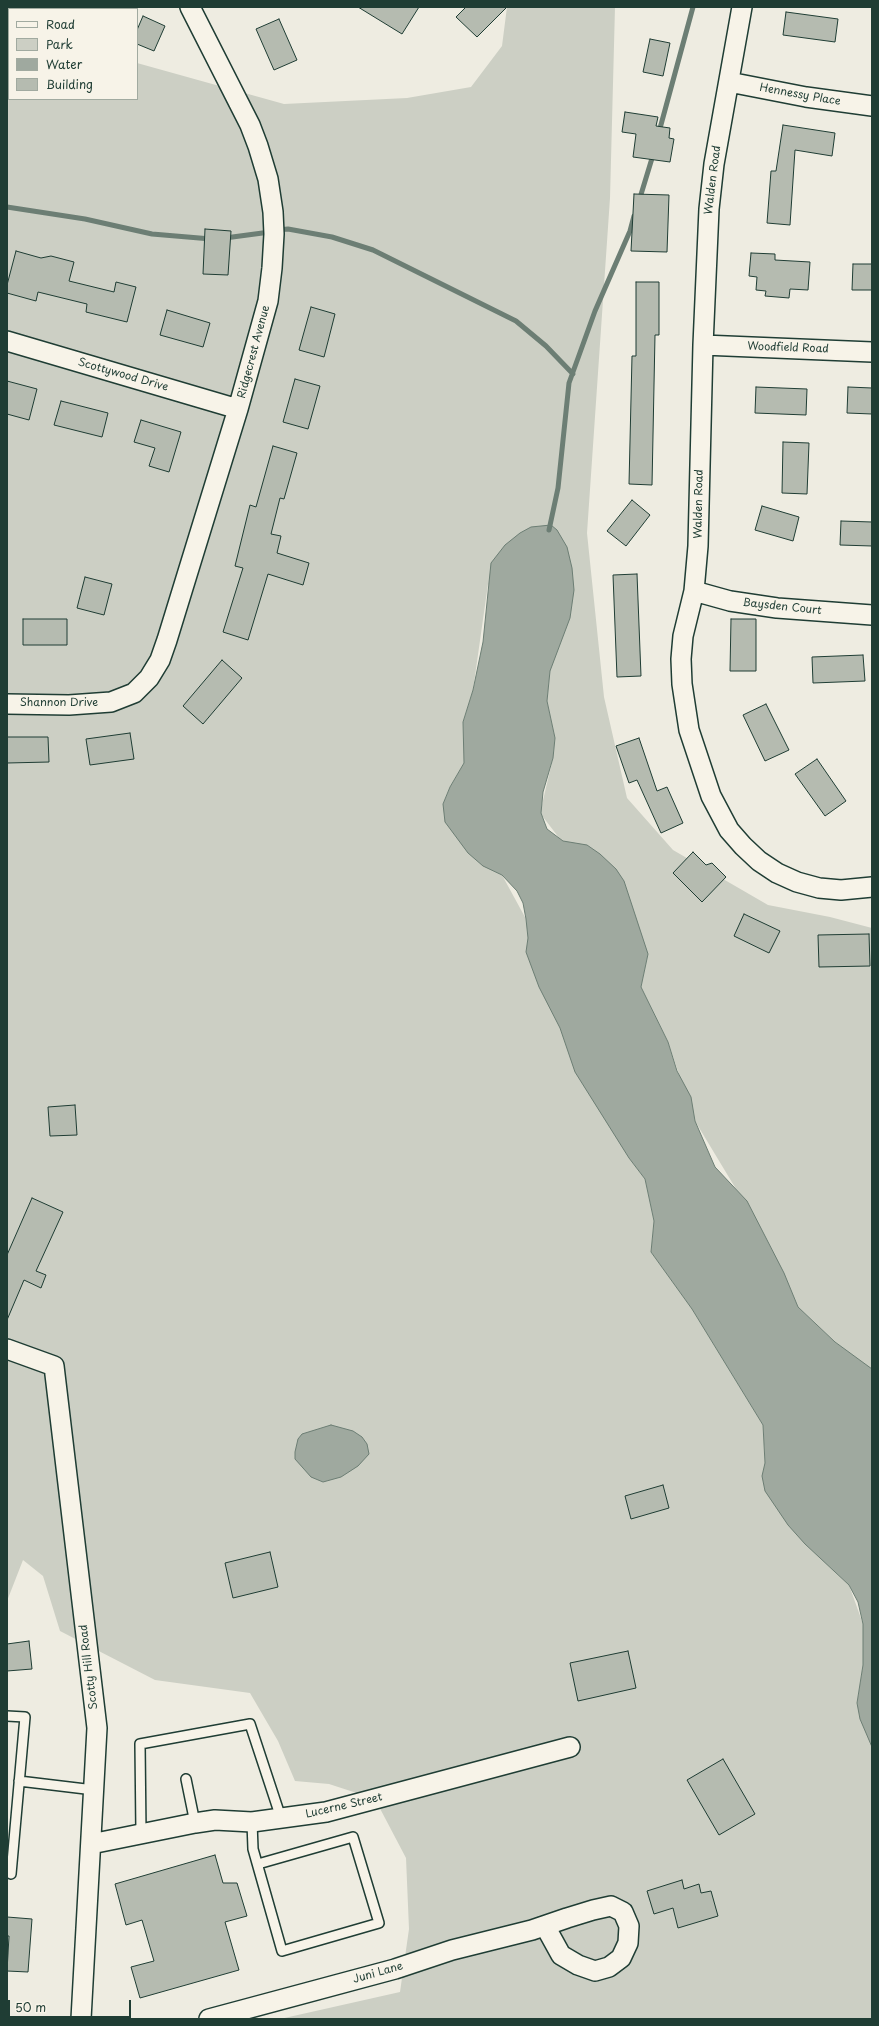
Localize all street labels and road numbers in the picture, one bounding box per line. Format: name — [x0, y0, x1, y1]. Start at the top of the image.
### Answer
street label: Hennessy Place — [758, 81, 842, 109]
street label: Walden Road — [702, 145, 724, 215]
street label: Ridgecrest Avenue — [235, 304, 273, 400]
street label: Woodfield Road — [747, 340, 829, 356]
street label: Scottywood Drive — [76, 356, 170, 394]
street label: Walden Road — [692, 469, 706, 539]
street label: Baysden Court — [742, 596, 822, 618]
street label: Shannon Drive — [20, 696, 98, 710]
street label: Scotty Hill Road — [77, 1624, 101, 1710]
street label: Lucerne Street — [304, 1791, 384, 1821]
street label: Juni Lane — [351, 1960, 405, 1986]

